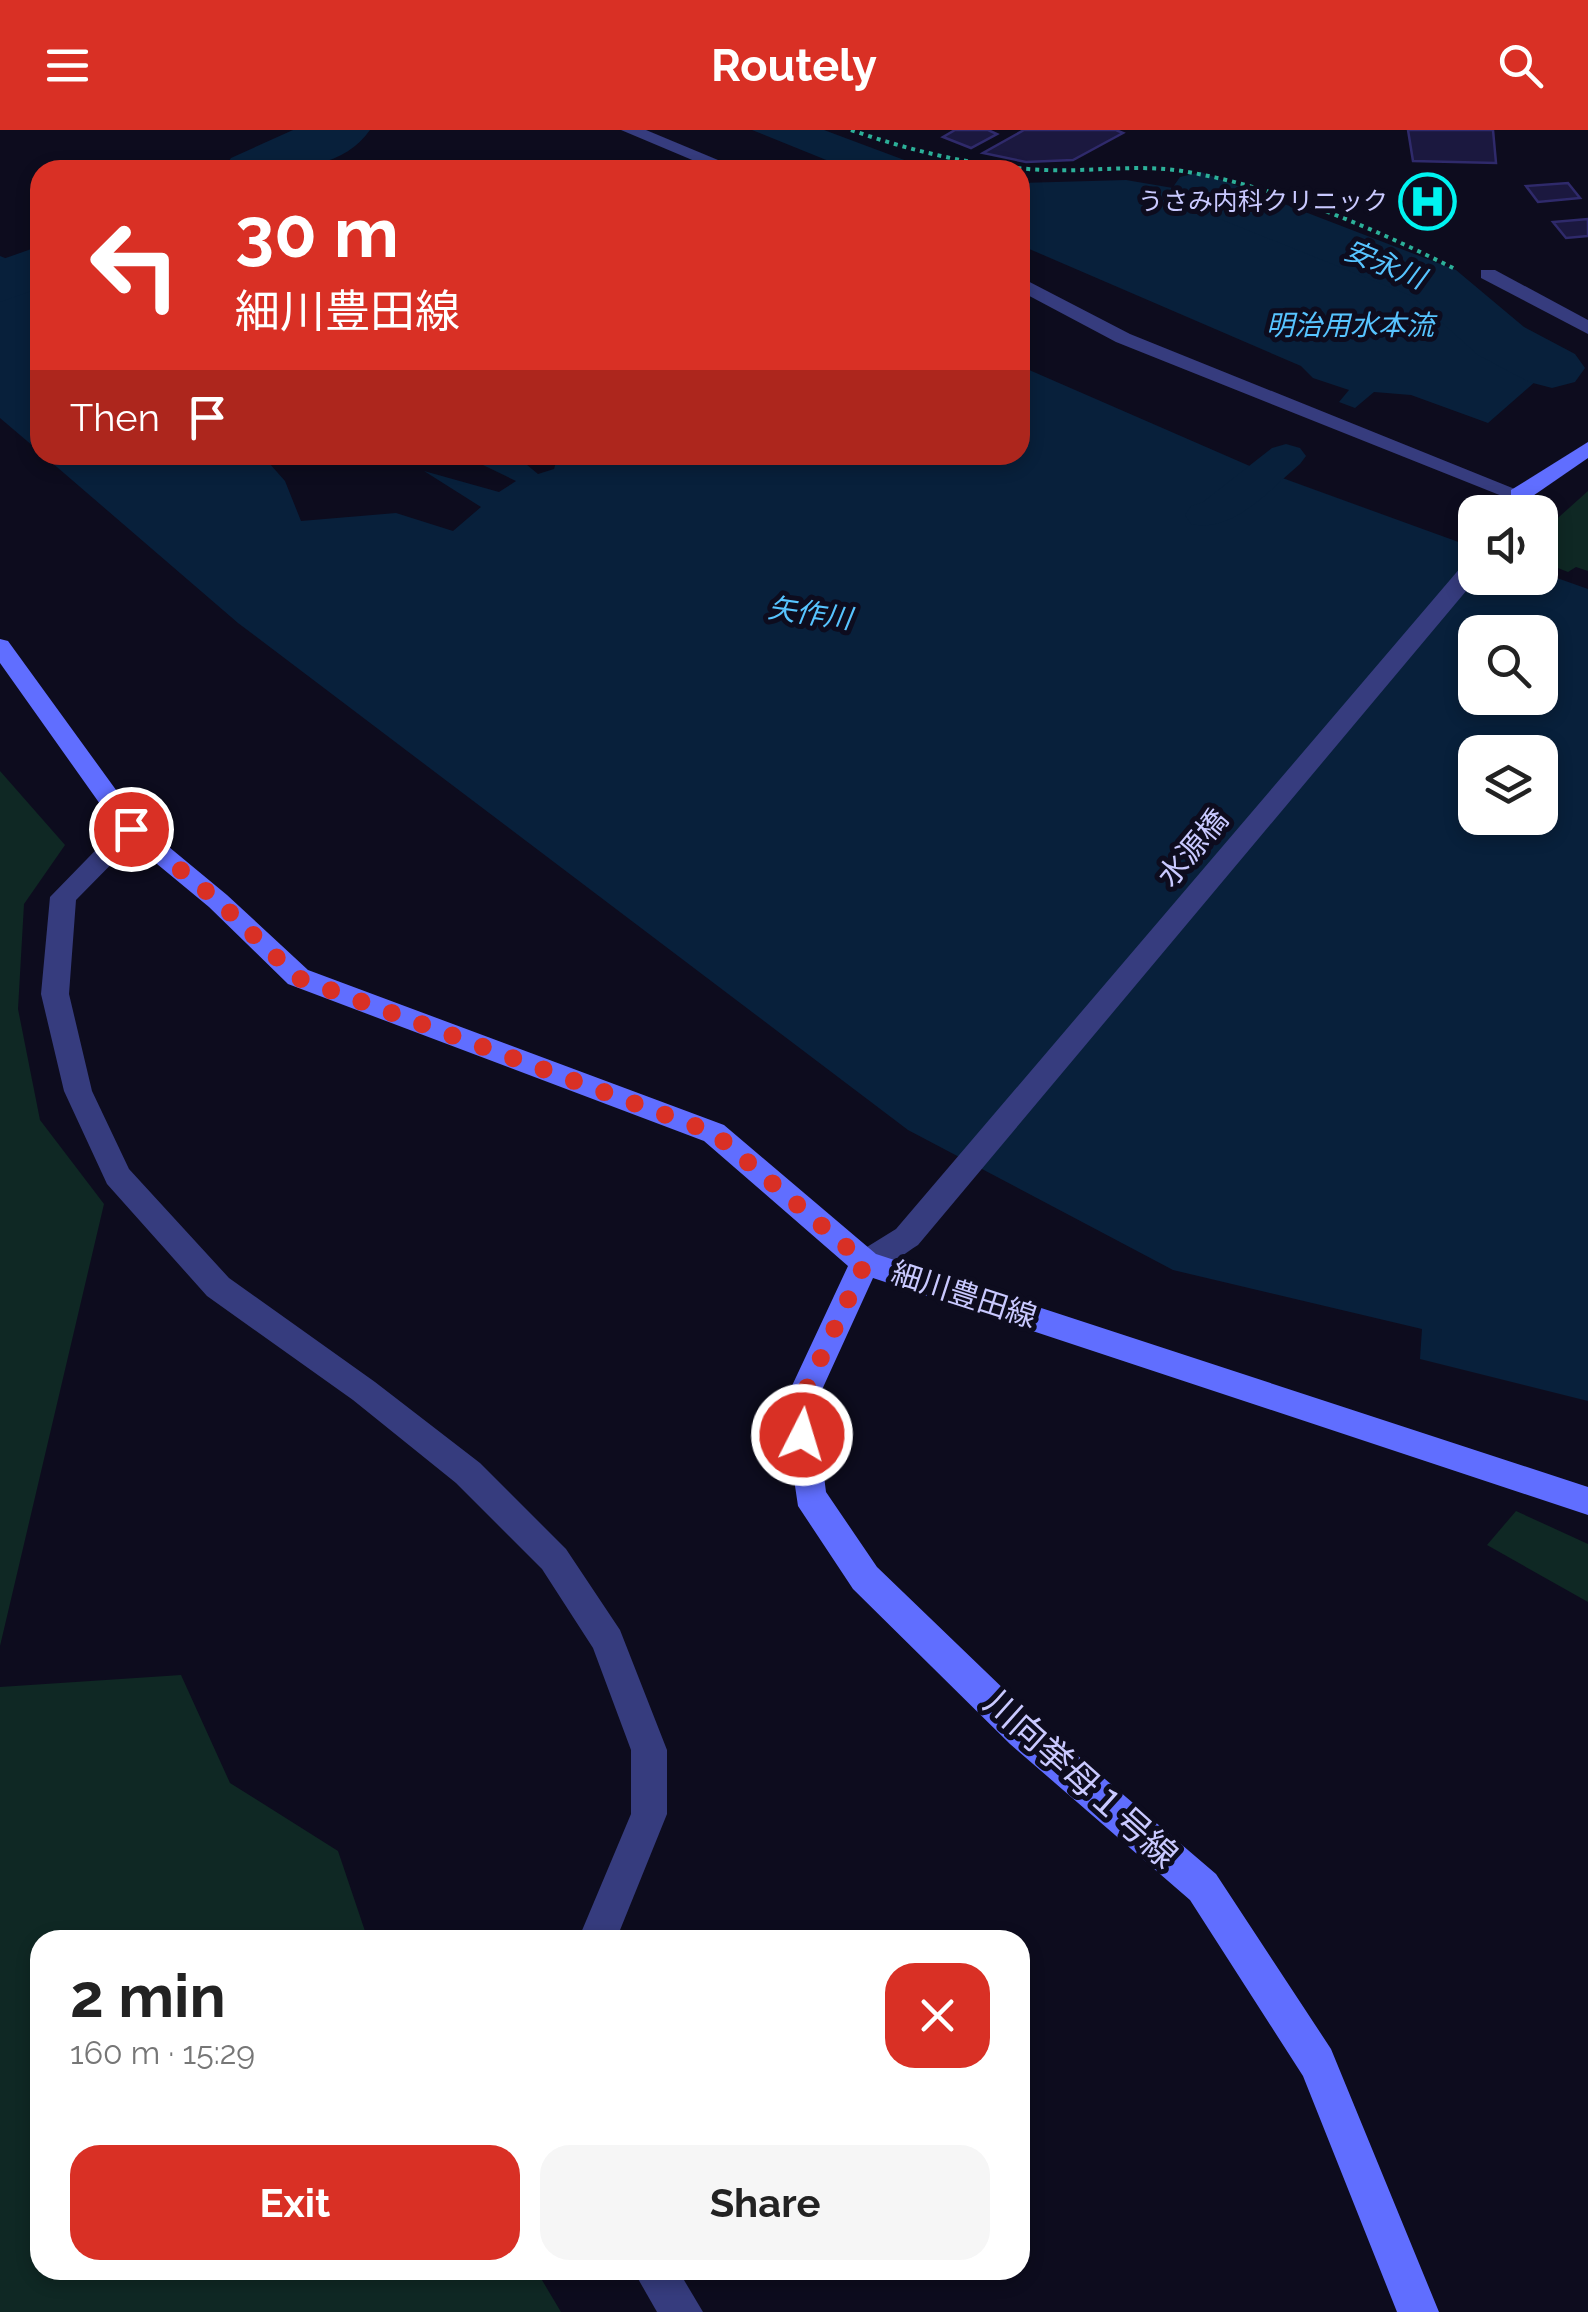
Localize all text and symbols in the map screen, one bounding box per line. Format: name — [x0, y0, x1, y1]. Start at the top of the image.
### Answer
icon: menu — [40, 38, 95, 93]
icon: search — [1493, 38, 1548, 93]
text: Routely — [711, 39, 877, 92]
hospital icon: うさみ内科クリニック — [1397, 171, 1457, 231]
place label: うさみ内科クリニック — [1138, 186, 1388, 216]
text: 30 m — [235, 191, 399, 273]
icon: left — [70, 200, 200, 330]
water label: 安永川 — [1340, 233, 1433, 297]
text: 細川豊田線 — [235, 285, 460, 338]
water label: 明治用水本流 — [1266, 309, 1438, 342]
icon: arrive — [180, 390, 235, 445]
text: Then — [70, 395, 160, 440]
map controls — [1458, 495, 1558, 835]
button: sound — [1458, 495, 1558, 595]
water label: 矢作川 — [766, 591, 857, 636]
button: search — [1458, 615, 1558, 715]
button: layers — [1458, 735, 1558, 835]
pin — [89, 787, 174, 872]
icon: arrive — [104, 802, 159, 857]
street label: 水源橋 — [1150, 802, 1235, 893]
street label: 細川豊田線 — [887, 1255, 1041, 1334]
position arrow — [750, 1383, 854, 1487]
street label: 川向挙母１号線 — [977, 1681, 1186, 1876]
text: 2 min — [70, 1961, 226, 2031]
button: close — [885, 1963, 990, 2068]
text: 160 m · 15:29 — [70, 2034, 255, 2071]
button: Exit — [70, 2145, 520, 2260]
button: Share — [540, 2145, 990, 2260]

